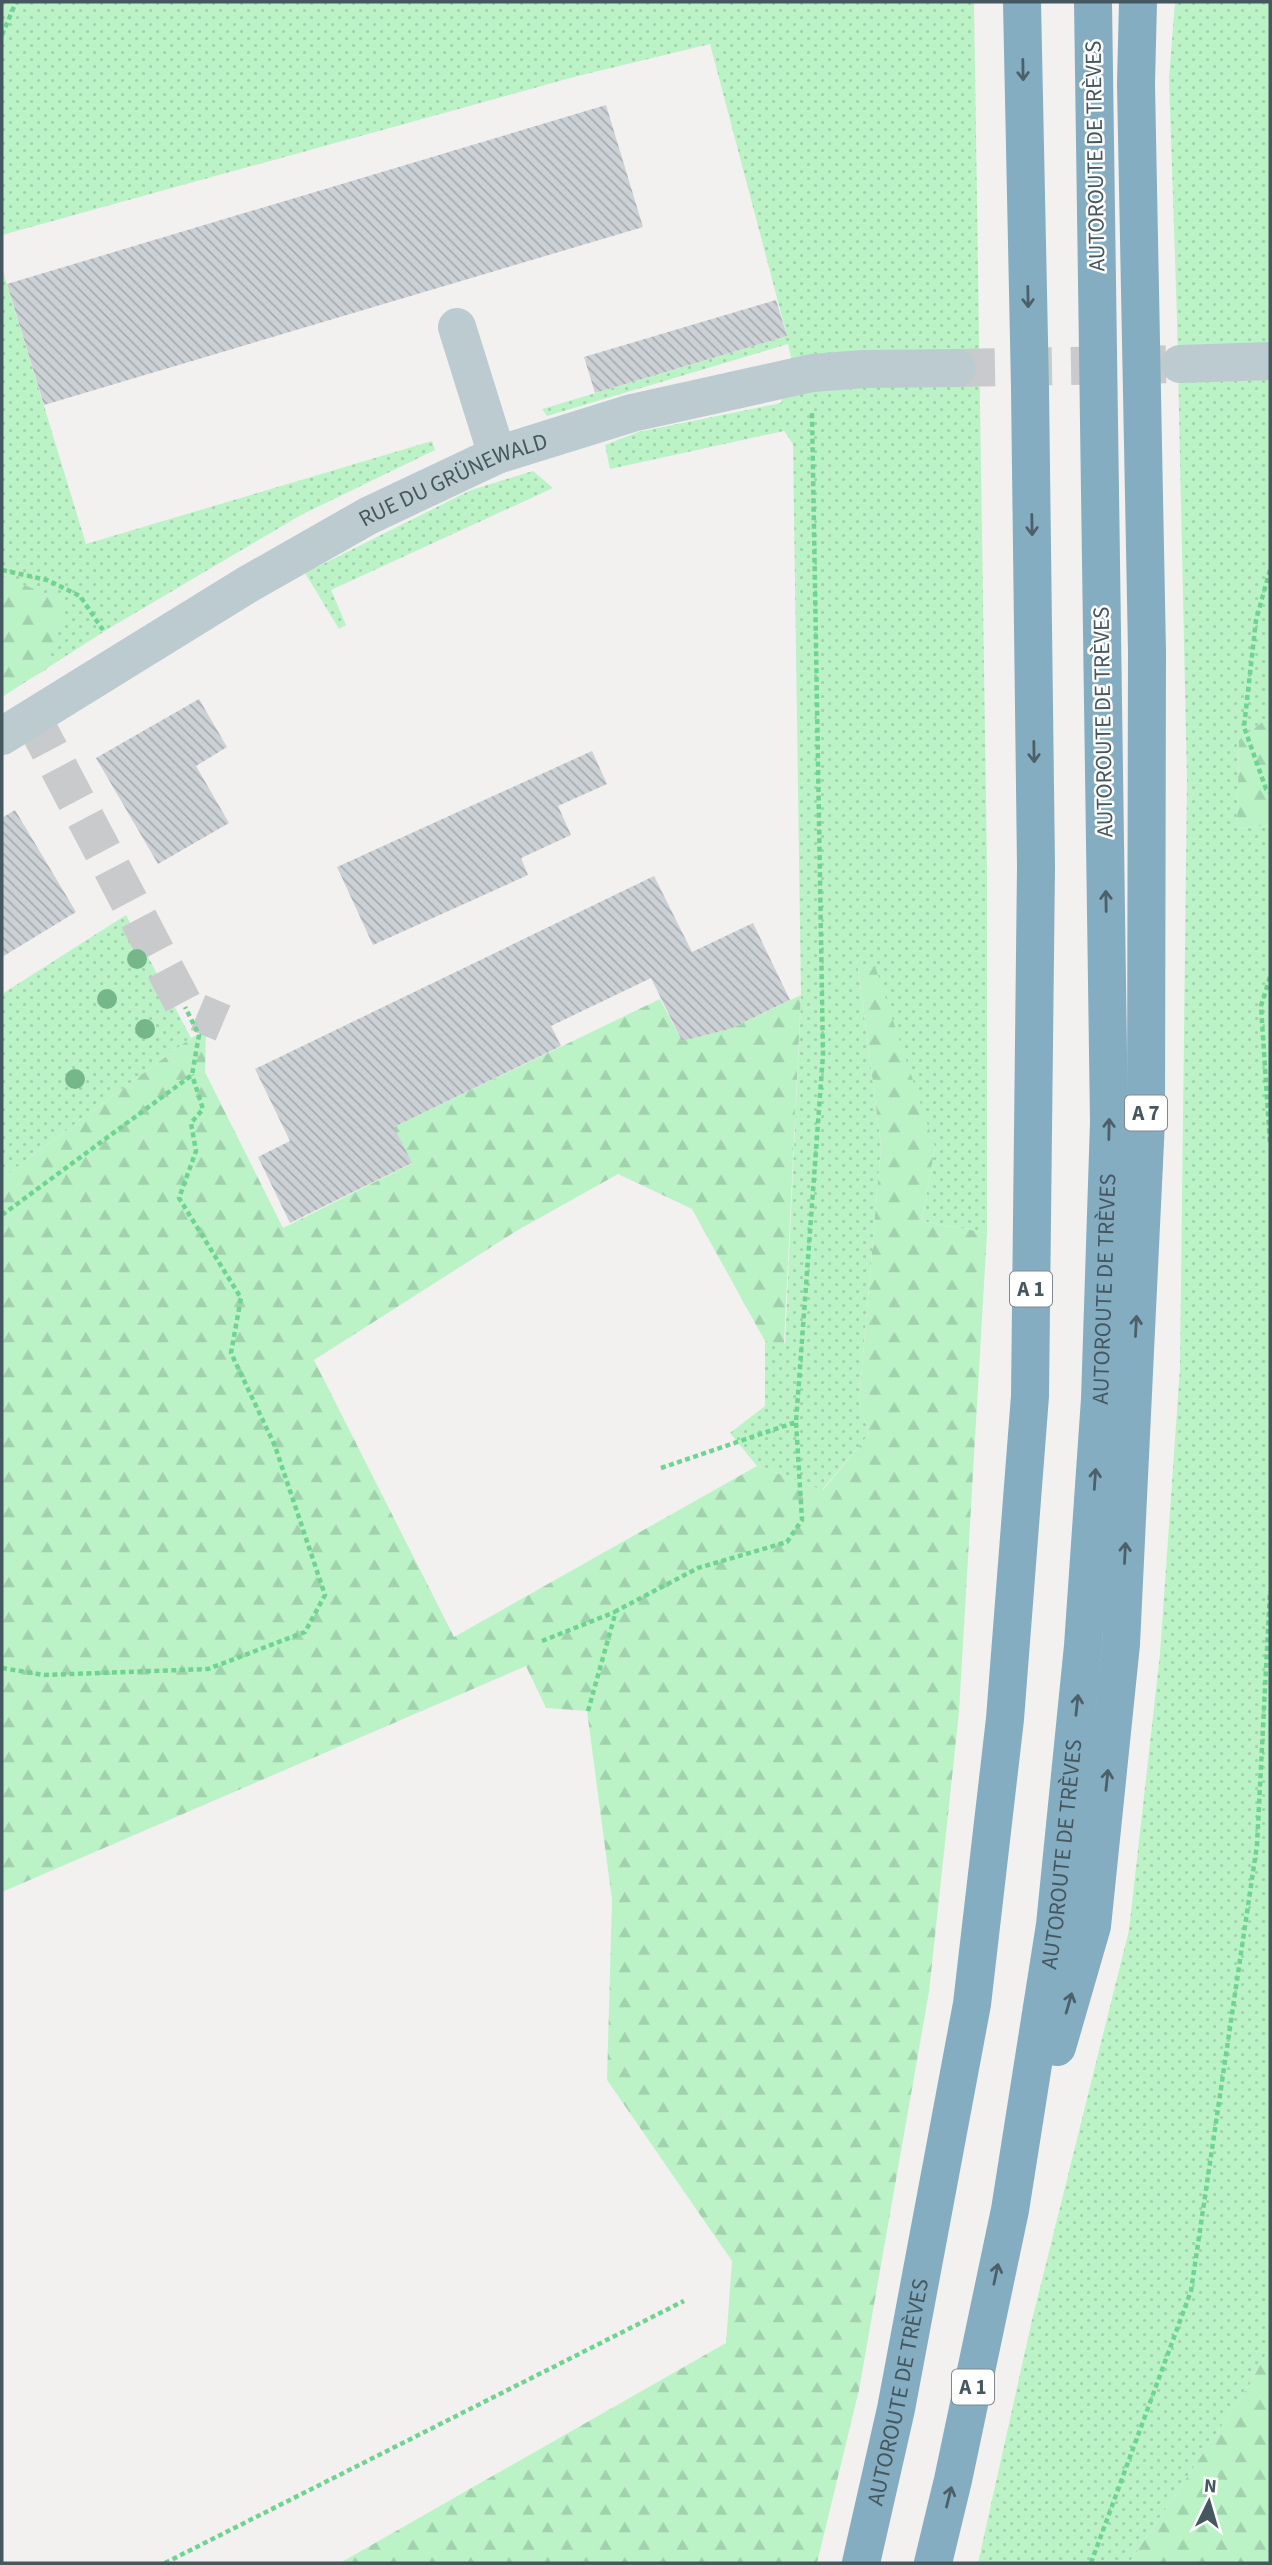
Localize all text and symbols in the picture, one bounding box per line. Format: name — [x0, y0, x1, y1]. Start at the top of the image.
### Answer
street label: AUTOROUTE DE TRÈVES — [1076, 40, 1114, 272]
one-way arrow — [1017, 58, 1030, 81]
one-way arrow — [1021, 286, 1035, 309]
street label: RUE DU GRÜNEWALD — [352, 424, 551, 535]
one-way arrow — [1025, 513, 1038, 536]
street label: AUTOROUTE DE TRÈVES — [1084, 606, 1122, 838]
one-way arrow — [1027, 741, 1041, 764]
one-way arrow — [1099, 890, 1113, 913]
road number: A 7 — [1125, 1096, 1167, 1130]
one-way arrow — [1102, 1118, 1115, 1141]
street label: AUTOROUTE DE TRÈVES — [1083, 1173, 1124, 1405]
road number: A 1 — [1010, 1272, 1052, 1306]
one-way arrow — [1130, 1314, 1143, 1337]
one-way arrow — [1088, 1467, 1101, 1490]
one-way arrow — [1119, 1542, 1132, 1565]
one-way arrow — [1071, 1695, 1084, 1717]
street label: AUTOROUTE DE TRÈVES — [1032, 1738, 1090, 1971]
one-way arrow — [1100, 1769, 1113, 1791]
one-way arrow — [1064, 1992, 1077, 2014]
one-way arrow — [990, 2263, 1004, 2286]
street label: AUTOROUTE DE TRÈVES — [858, 2276, 937, 2509]
road number: A 1 — [952, 2370, 994, 2404]
north arrow — [1174, 2467, 1244, 2537]
text: N — [1203, 2473, 1218, 2501]
one-way arrow — [943, 2486, 956, 2509]

